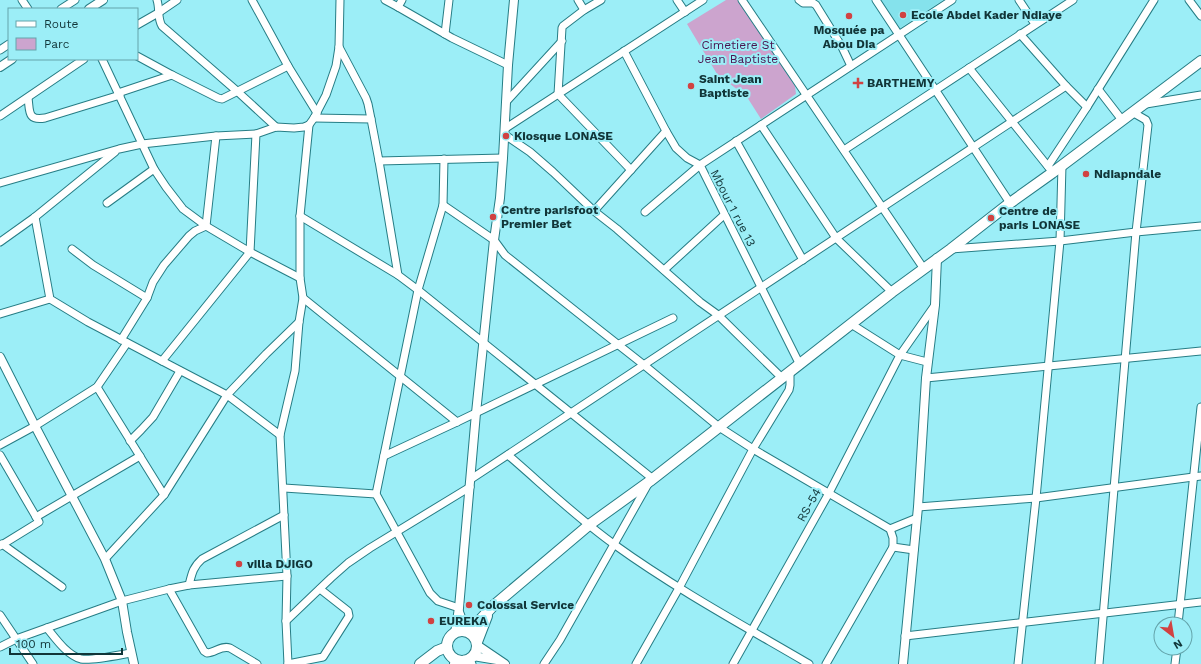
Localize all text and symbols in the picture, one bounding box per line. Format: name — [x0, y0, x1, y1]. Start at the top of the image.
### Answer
legend — [8, 8, 138, 60]
place label: Ecole Abdel Kader Ndiaye — [911, 8, 1062, 22]
marker: Ecole Abdel Kader Ndiaye — [898, 10, 908, 20]
marker: Mosquée pa Abou Dia — [844, 11, 854, 21]
text: Route — [44, 17, 78, 31]
place label: Mosquée pa Abou Dia — [813, 23, 885, 51]
text: Parc — [44, 37, 70, 51]
park label: Cimetiere St Jean Baptiste — [698, 38, 778, 66]
place label: Saint Jean Baptiste — [699, 72, 762, 100]
place label: BARTHEMY — [867, 76, 935, 90]
marker: BARTHEMY — [852, 77, 864, 89]
marker: Saint Jean Baptiste — [686, 81, 696, 91]
place label: Kiosque LONASE — [514, 129, 613, 143]
marker: Kiosque LONASE — [501, 131, 511, 141]
street label: Mbour 1 rue 13 — [708, 167, 758, 249]
place label: Ndiapndale — [1094, 167, 1161, 181]
marker: Ndiapndale — [1081, 169, 1091, 179]
place label: Centre parisfoot Premier Bet — [501, 203, 599, 231]
place label: Centre de paris LONASE — [999, 204, 1080, 232]
marker: Centre parisfoot Premier Bet — [488, 212, 498, 222]
marker: Centre de paris LONASE — [986, 213, 996, 223]
street label: RS-54 — [794, 486, 824, 524]
place label: villa DJIGO — [246, 557, 313, 571]
marker: villa DJIGO — [234, 559, 244, 569]
place label: Colossal Service — [477, 598, 574, 612]
marker: Colossal Service — [464, 600, 474, 610]
place label: EUREKA — [439, 614, 488, 628]
marker: EUREKA — [426, 616, 436, 626]
north arrow — [1153, 616, 1193, 656]
scale bar — [10, 630, 122, 656]
text: N — [1171, 636, 1185, 652]
text: 100 m — [16, 637, 51, 651]

